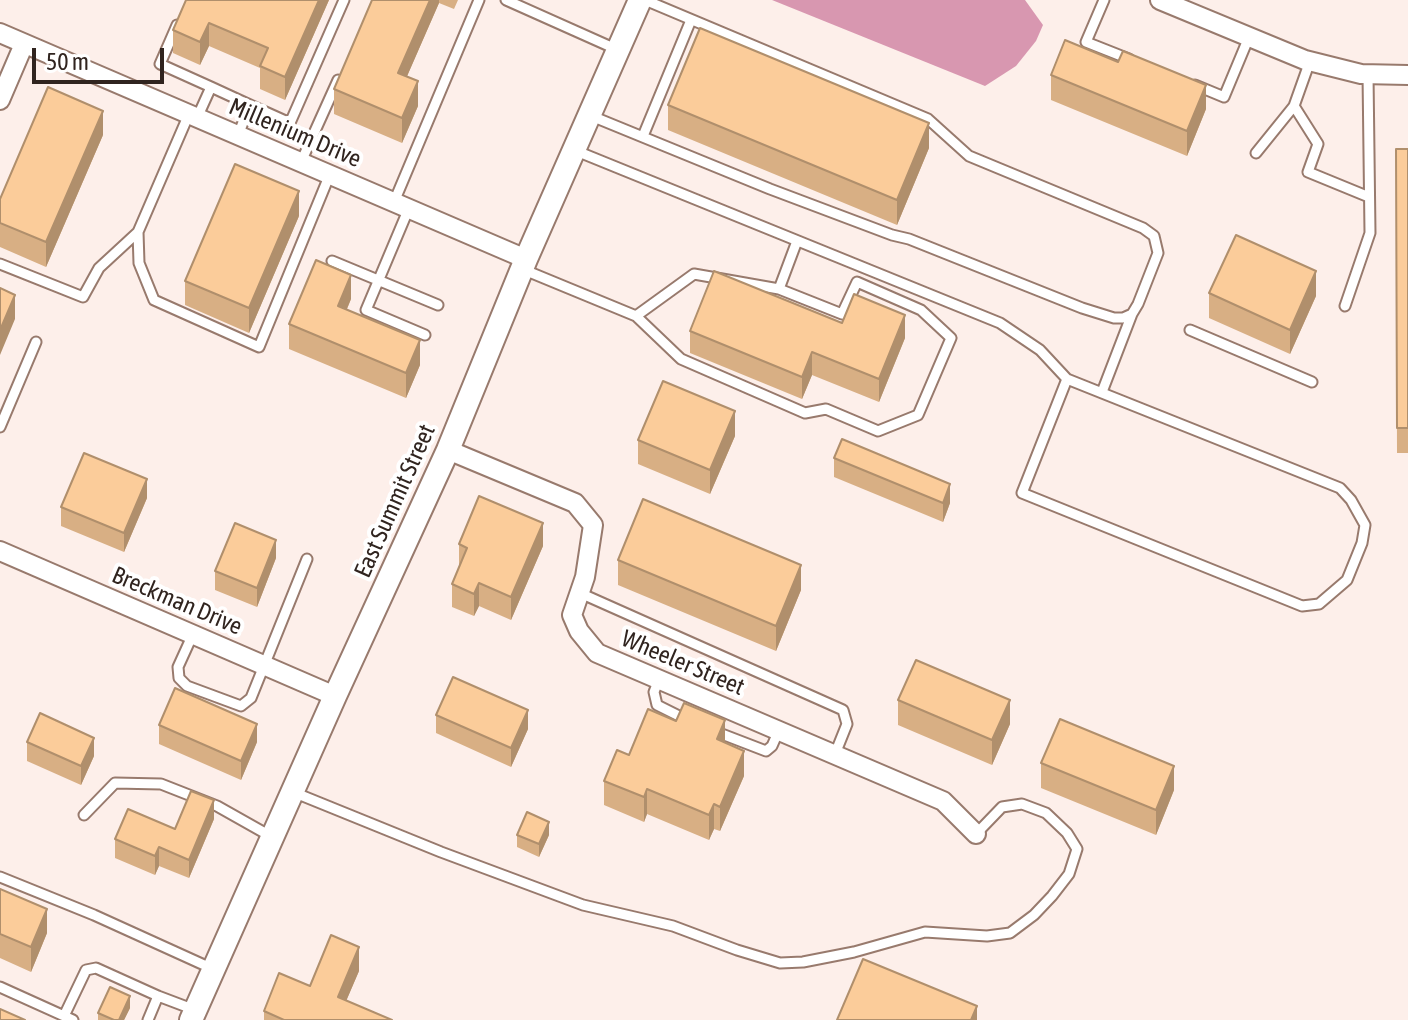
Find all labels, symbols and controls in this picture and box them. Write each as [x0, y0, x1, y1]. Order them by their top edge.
scale bar [36, 32, 168, 82]
text: 50 m [46, 48, 89, 75]
street label: Millenium Drive [225, 92, 365, 174]
street label: East Summit Street [348, 420, 442, 582]
street label: Breckman Drive [108, 561, 246, 641]
street label: Wheeler Street [617, 624, 749, 702]

